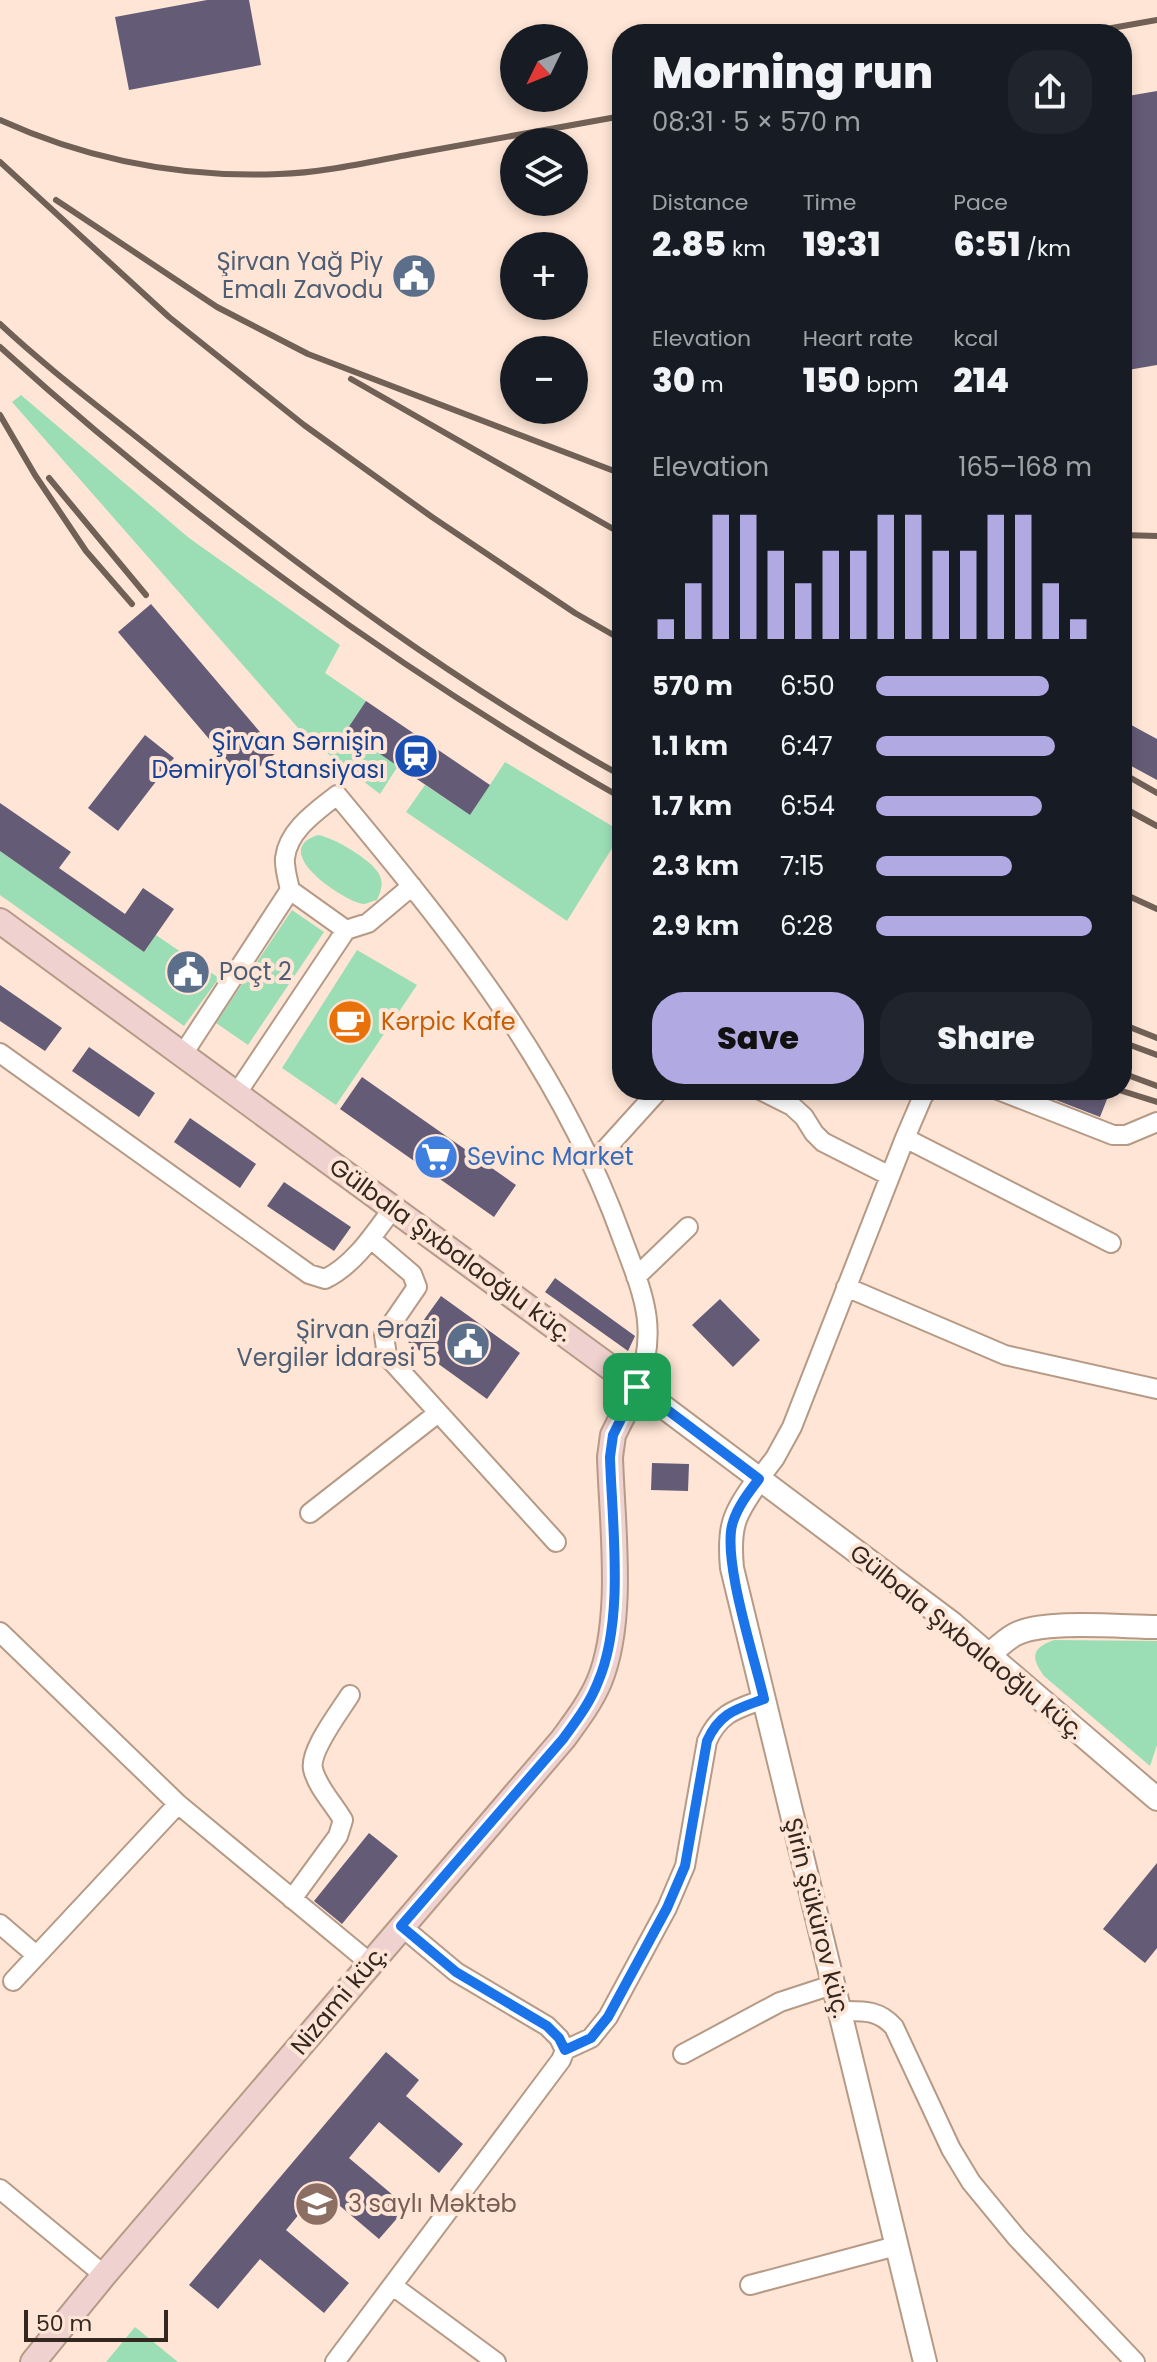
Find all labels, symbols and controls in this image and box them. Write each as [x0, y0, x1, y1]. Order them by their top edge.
north arrow [500, 24, 588, 112]
map controls [500, 24, 588, 424]
text: Morning run [652, 42, 933, 103]
button: share [1008, 50, 1092, 134]
text: 08:31 · 5 × 570 m [652, 104, 861, 140]
button: layers [500, 128, 588, 216]
text: Distance [652, 187, 748, 218]
text: Time [803, 187, 856, 218]
text: Pace [953, 187, 1008, 218]
text: 2.85 [652, 220, 726, 268]
text: 19:31 [803, 220, 881, 268]
text: 6:51 [953, 220, 1021, 268]
button: + [500, 232, 588, 320]
text: km [726, 233, 766, 264]
text: /km [1021, 233, 1071, 264]
place label: Şirvan Yağ Piy Emalı Zavodu [216, 245, 383, 306]
public building icon: Şirvan Yağ Piy Emalı Zavodu [390, 252, 438, 300]
text: Elevation [652, 323, 751, 354]
text: Heart rate [803, 323, 913, 354]
text: kcal [953, 323, 998, 354]
button: − [500, 336, 588, 424]
text: 30 [652, 356, 695, 404]
text: 150 [803, 356, 860, 404]
text: 214 [953, 356, 1009, 404]
text: m [695, 369, 724, 400]
text: bpm [860, 369, 919, 400]
text: Elevation [652, 449, 769, 485]
text: 165–168 m [958, 449, 1092, 485]
text: 570 m [652, 668, 733, 704]
text: 6:50 [780, 668, 835, 704]
place label: Şirvan Sərnişin Dəmiryol Stansiyası [151, 725, 385, 786]
text: 1.1 km [652, 728, 728, 764]
text: 6:47 [780, 728, 833, 764]
station icon: Şirvan Sərnişin Dəmiryol Stansiyası [392, 732, 440, 780]
text: 1.7 km [652, 788, 732, 824]
text: 6:54 [780, 788, 835, 824]
text: 2.3 km [652, 848, 739, 884]
text: 7:15 [780, 848, 824, 884]
text: 2.9 km [652, 908, 739, 944]
text: 6:28 [780, 908, 833, 944]
public building icon: Poçt 2 [164, 948, 212, 996]
place label: Poçt 2 [219, 955, 292, 988]
button: Save [652, 992, 864, 1084]
button: Share [880, 992, 1092, 1084]
cafe icon: Kərpic Kafe [326, 998, 374, 1046]
place label: Kərpic Kafe [381, 1005, 516, 1038]
supermarket icon: Sevinc Market [412, 1133, 460, 1181]
place label: Sevinc Market [467, 1140, 634, 1173]
street label: Gülbala Şıxbalaoğlu küç. [323, 1150, 580, 1349]
place label: Şirvan Ərazi Vergilər İdarəsi 5 [237, 1313, 437, 1374]
public building icon: Şirvan Ərazi Vergilər İdarəsi 5 [444, 1320, 492, 1368]
pin [603, 1353, 671, 1421]
icon: arrive [615, 1365, 659, 1409]
street label: Gülbala Şıxbalaoğlu küç. [843, 1536, 1092, 1747]
street label: Şirin Şükürov küç. [777, 1814, 858, 2021]
street label: Nizami küç. [283, 1938, 394, 2062]
school or university icon: 3 saylı Məktəb [293, 2180, 341, 2228]
place label: 3 saylı Məktəb [348, 2187, 517, 2220]
scale bar [24, 2306, 168, 2342]
text: 50 m [36, 2308, 92, 2339]

